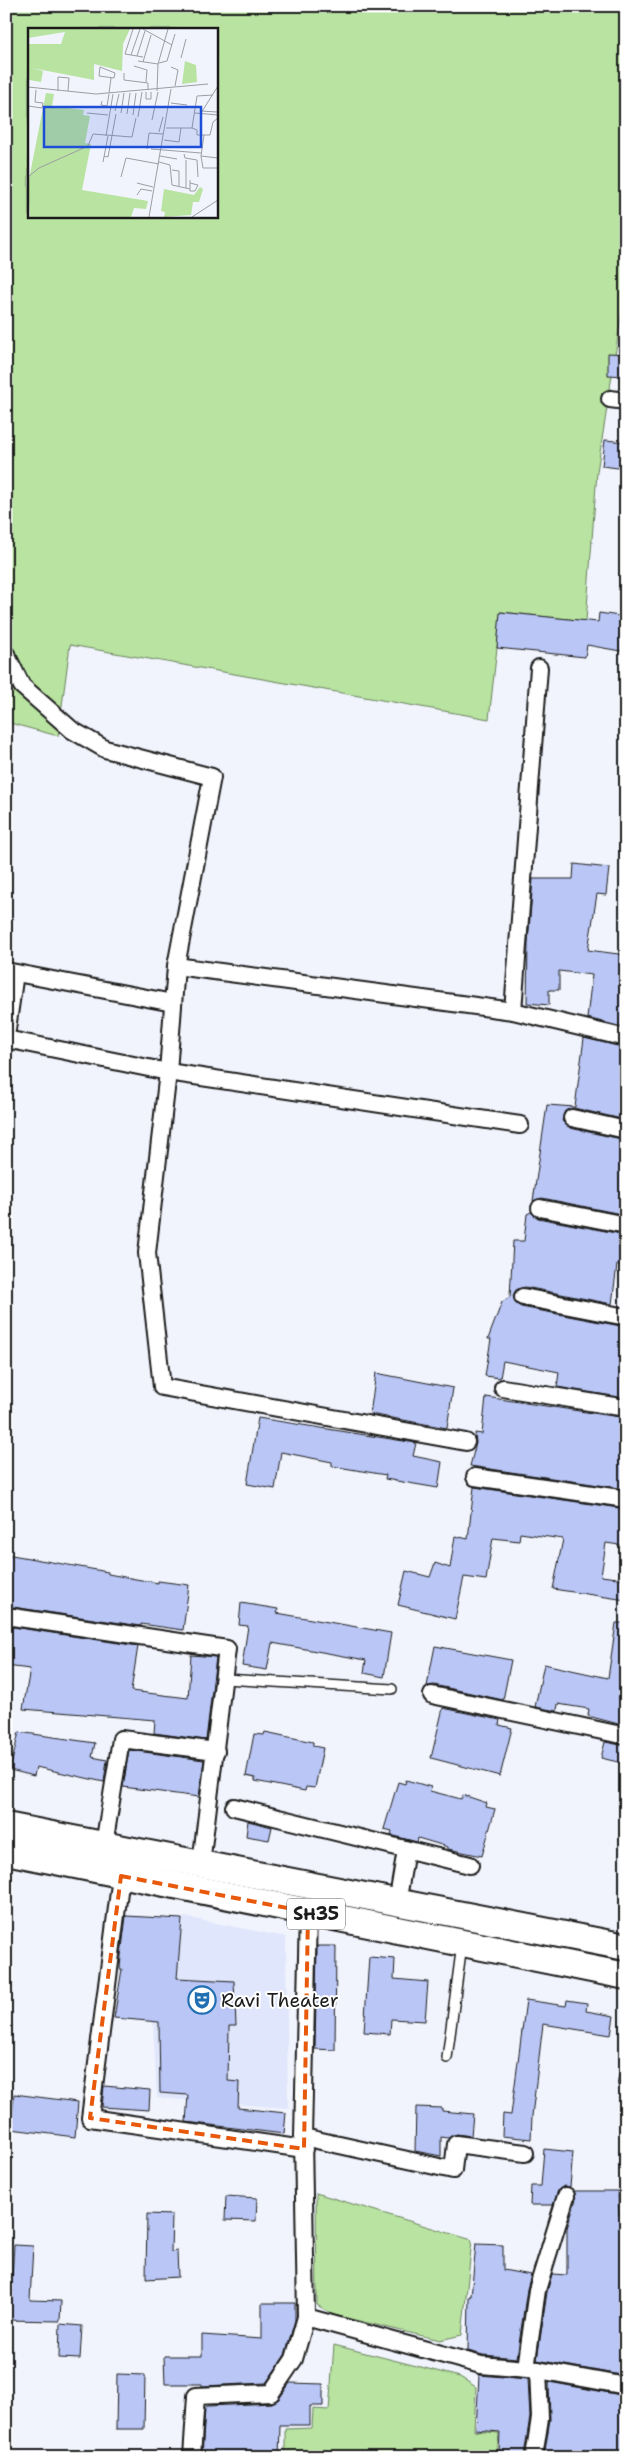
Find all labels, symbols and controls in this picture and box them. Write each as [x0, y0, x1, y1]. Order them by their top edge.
inset map [28, 28, 218, 218]
road number: SH35 [287, 1898, 345, 1930]
theatre icon: Ravi Theater [187, 1985, 217, 2015]
place label: Ravi Theater [221, 1988, 339, 2013]

